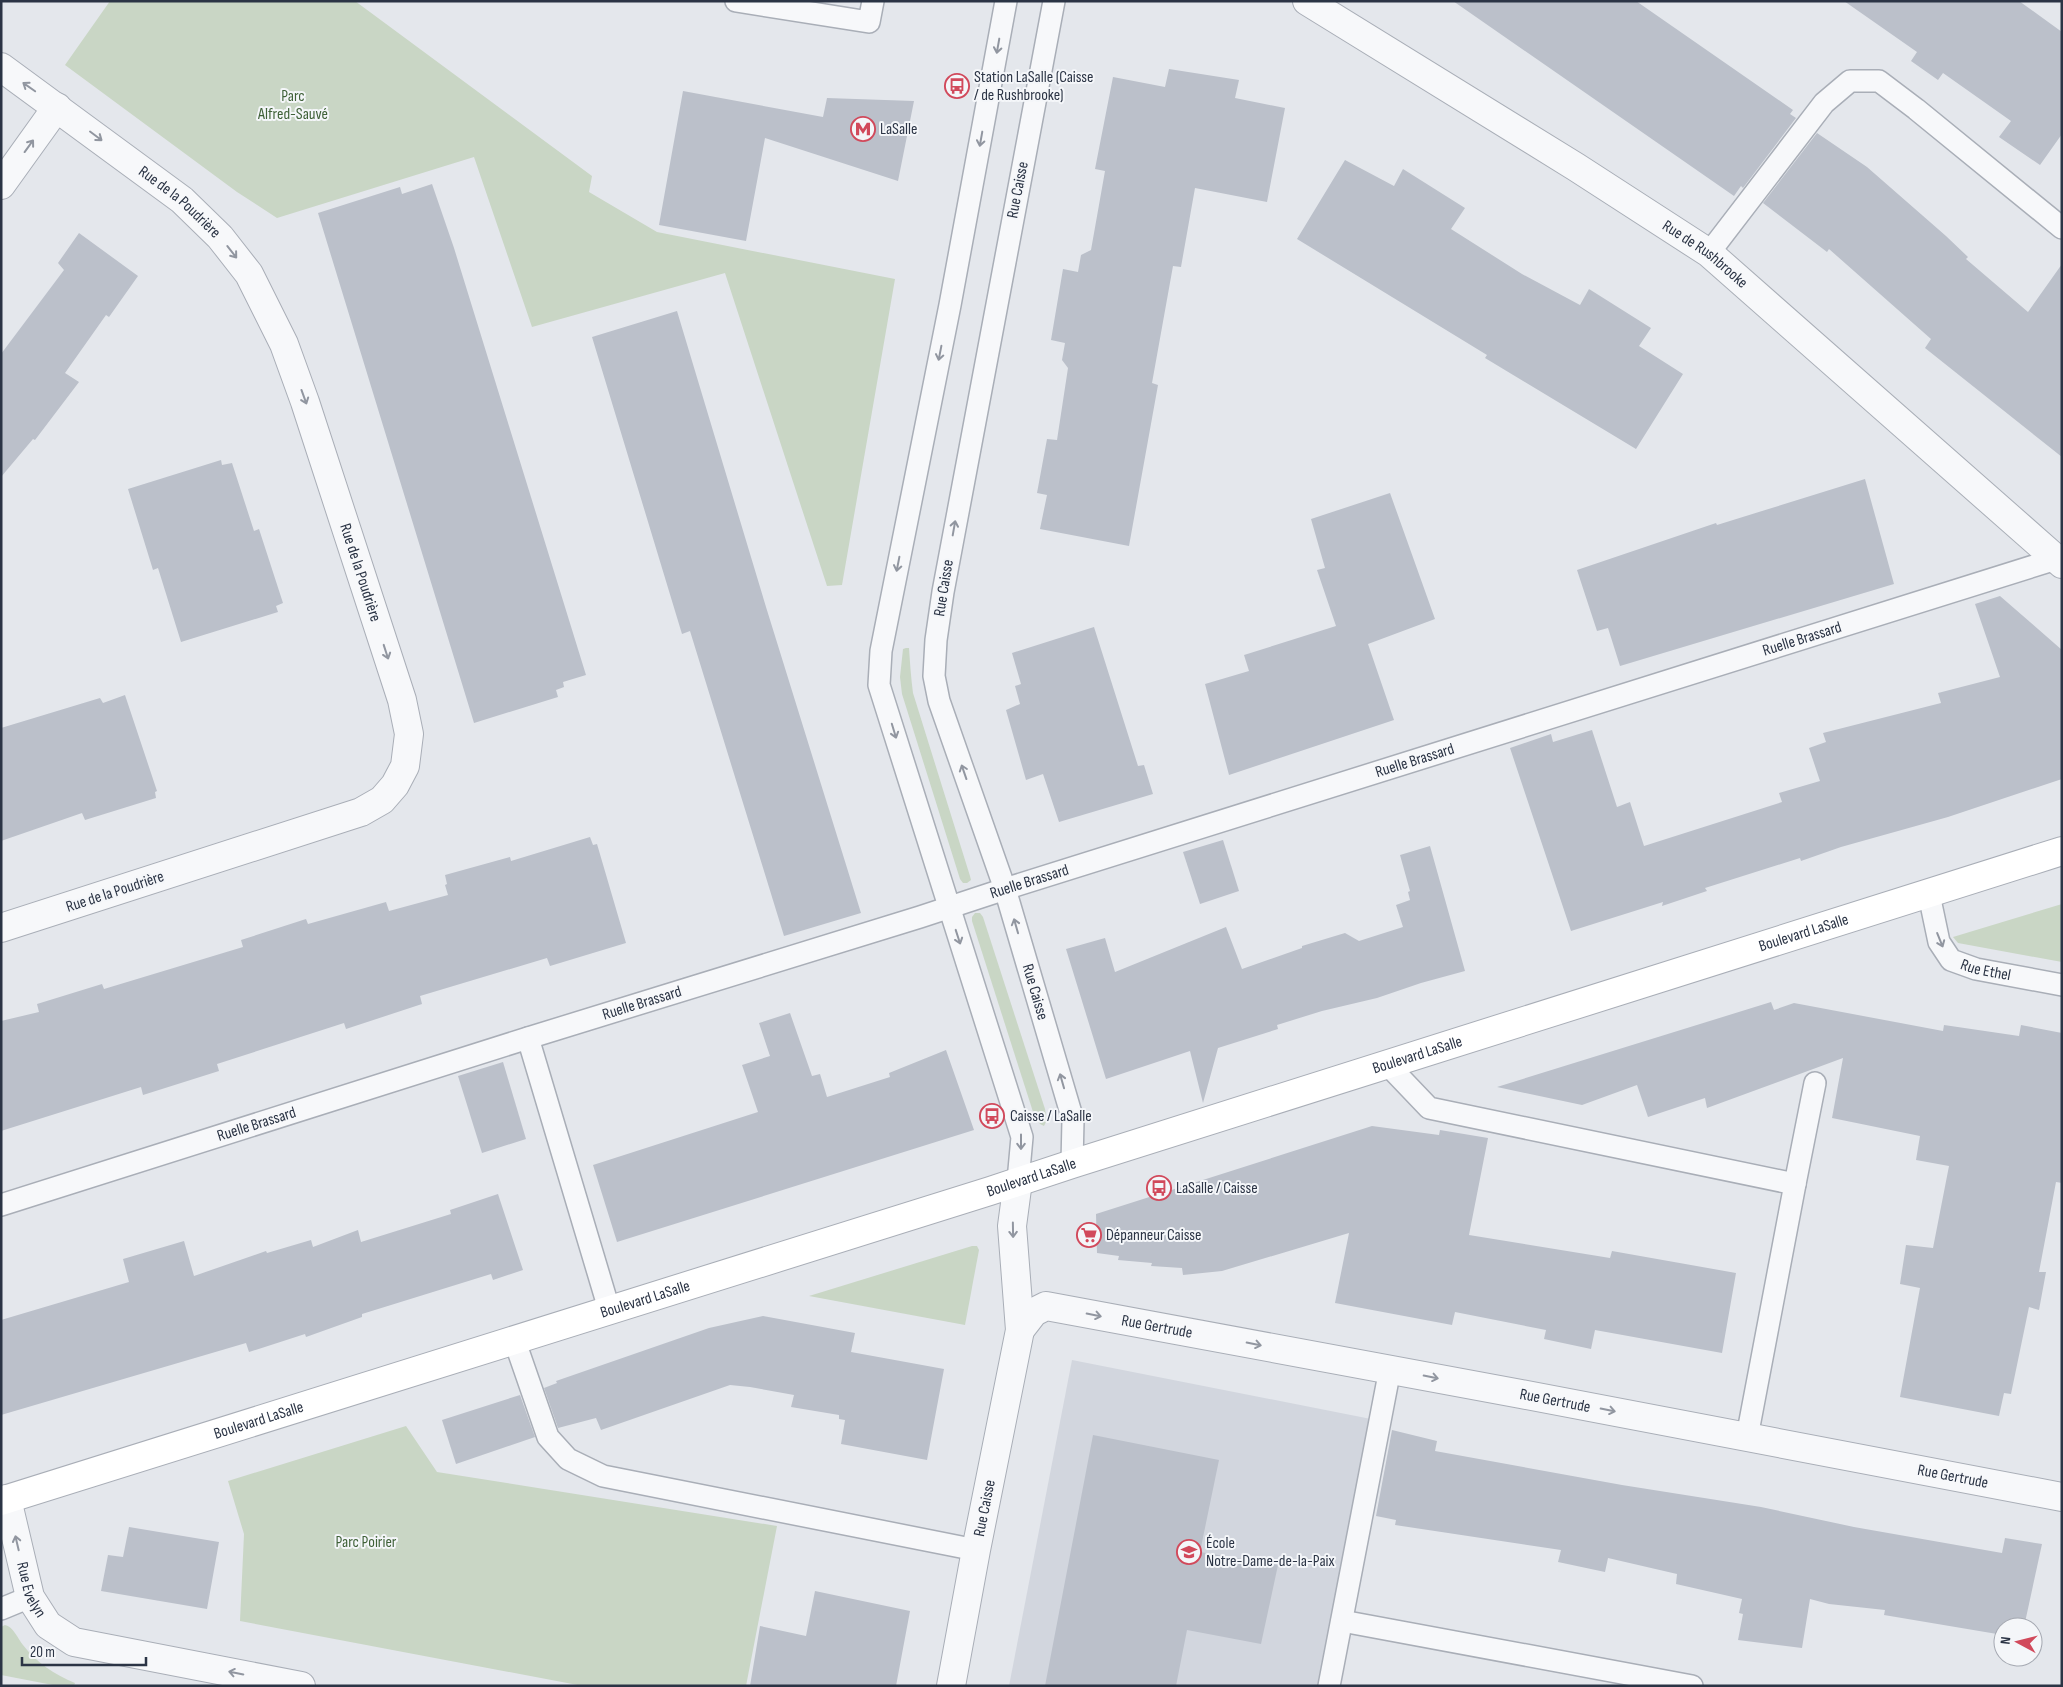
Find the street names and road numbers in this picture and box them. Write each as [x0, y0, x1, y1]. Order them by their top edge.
street label: Rue Caisse [1003, 160, 1033, 220]
street label: Rue de la Poudrière [135, 162, 225, 242]
street label: Rue de Rushbrooke [1659, 216, 1752, 292]
street label: Rue de la Poudrière [336, 521, 385, 624]
street label: Rue Caisse [930, 558, 958, 618]
street label: Ruelle Brassard [1760, 617, 1844, 660]
street label: Ruelle Brassard [1373, 739, 1456, 782]
street label: Ruelle Brassard [987, 860, 1071, 903]
street label: Rue de la Poudrière [64, 867, 166, 917]
street label: Boulevard LaSalle [1756, 910, 1851, 956]
street label: Rue Ethel [1958, 955, 2012, 985]
street label: Rue Caisse [1018, 962, 1053, 1022]
street label: Ruelle Brassard [600, 982, 684, 1024]
street label: Boulevard LaSalle [1370, 1032, 1465, 1078]
street label: Ruelle Brassard [215, 1103, 298, 1145]
street label: Boulevard LaSalle [984, 1154, 1078, 1201]
street label: Boulevard LaSalle [598, 1276, 692, 1322]
street label: Rue Gertrude [1120, 1311, 1194, 1342]
street label: Rue Gertrude [1518, 1384, 1592, 1417]
street label: Boulevard LaSalle [211, 1397, 306, 1443]
street label: Rue Gertrude [1916, 1460, 1990, 1492]
street label: Rue Caisse [969, 1478, 999, 1538]
street label: Rue Evelyn [13, 1560, 50, 1621]

